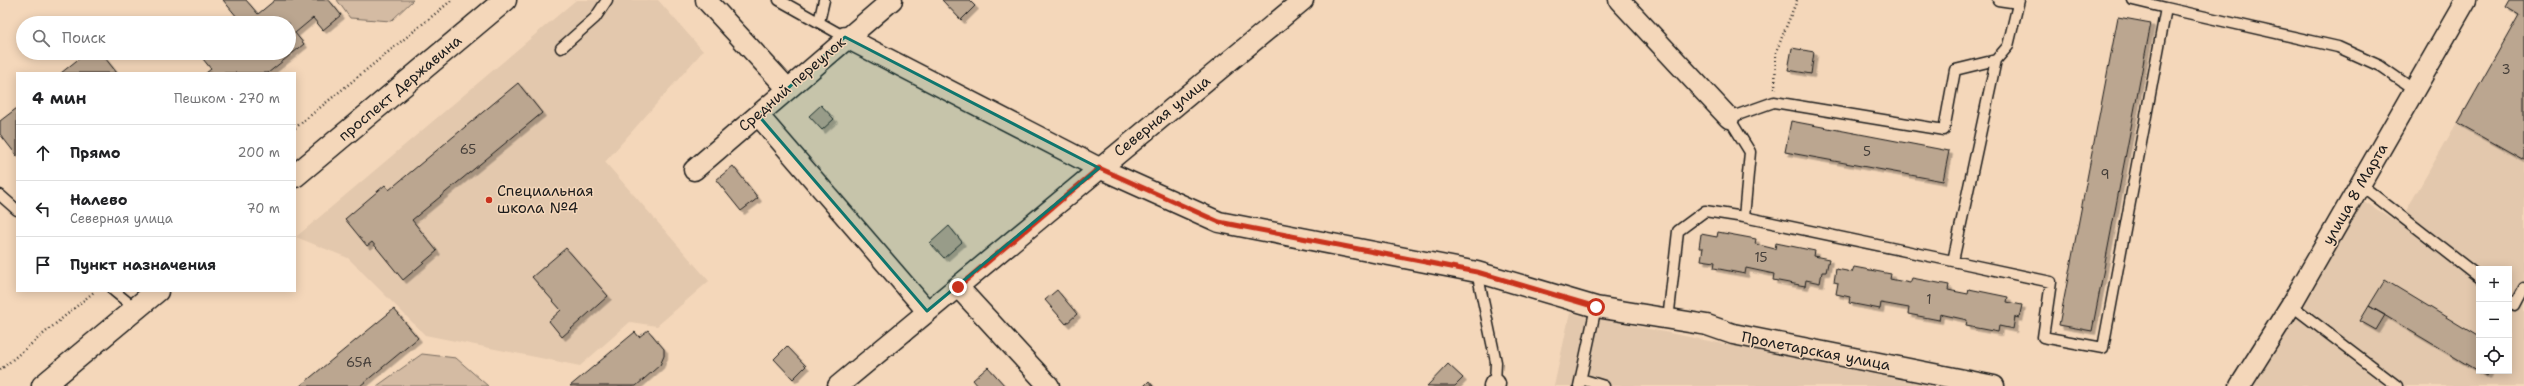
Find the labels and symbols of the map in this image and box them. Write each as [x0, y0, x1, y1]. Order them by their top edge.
street label: проспект Державина [334, 30, 466, 146]
street label: Средний переулок [734, 32, 850, 136]
house number: 3 [2501, 61, 2511, 78]
street label: Северная улица [1110, 70, 1215, 161]
street label: улица 8 Марта [2318, 139, 2393, 248]
house number: 65 [460, 141, 476, 158]
house number: 5 [1863, 143, 1871, 160]
house number: 9 [2100, 166, 2110, 183]
place label: Специальная школа №4 [497, 181, 593, 218]
marker: Специальная школа №4 [484, 195, 494, 205]
house number: 15 [1754, 249, 1768, 266]
route end [949, 278, 967, 296]
house number: 1 [1926, 291, 1932, 308]
route start [1587, 298, 1605, 316]
street label: Пролетарская улица [1740, 327, 1893, 375]
house number: 65А [346, 354, 372, 371]

